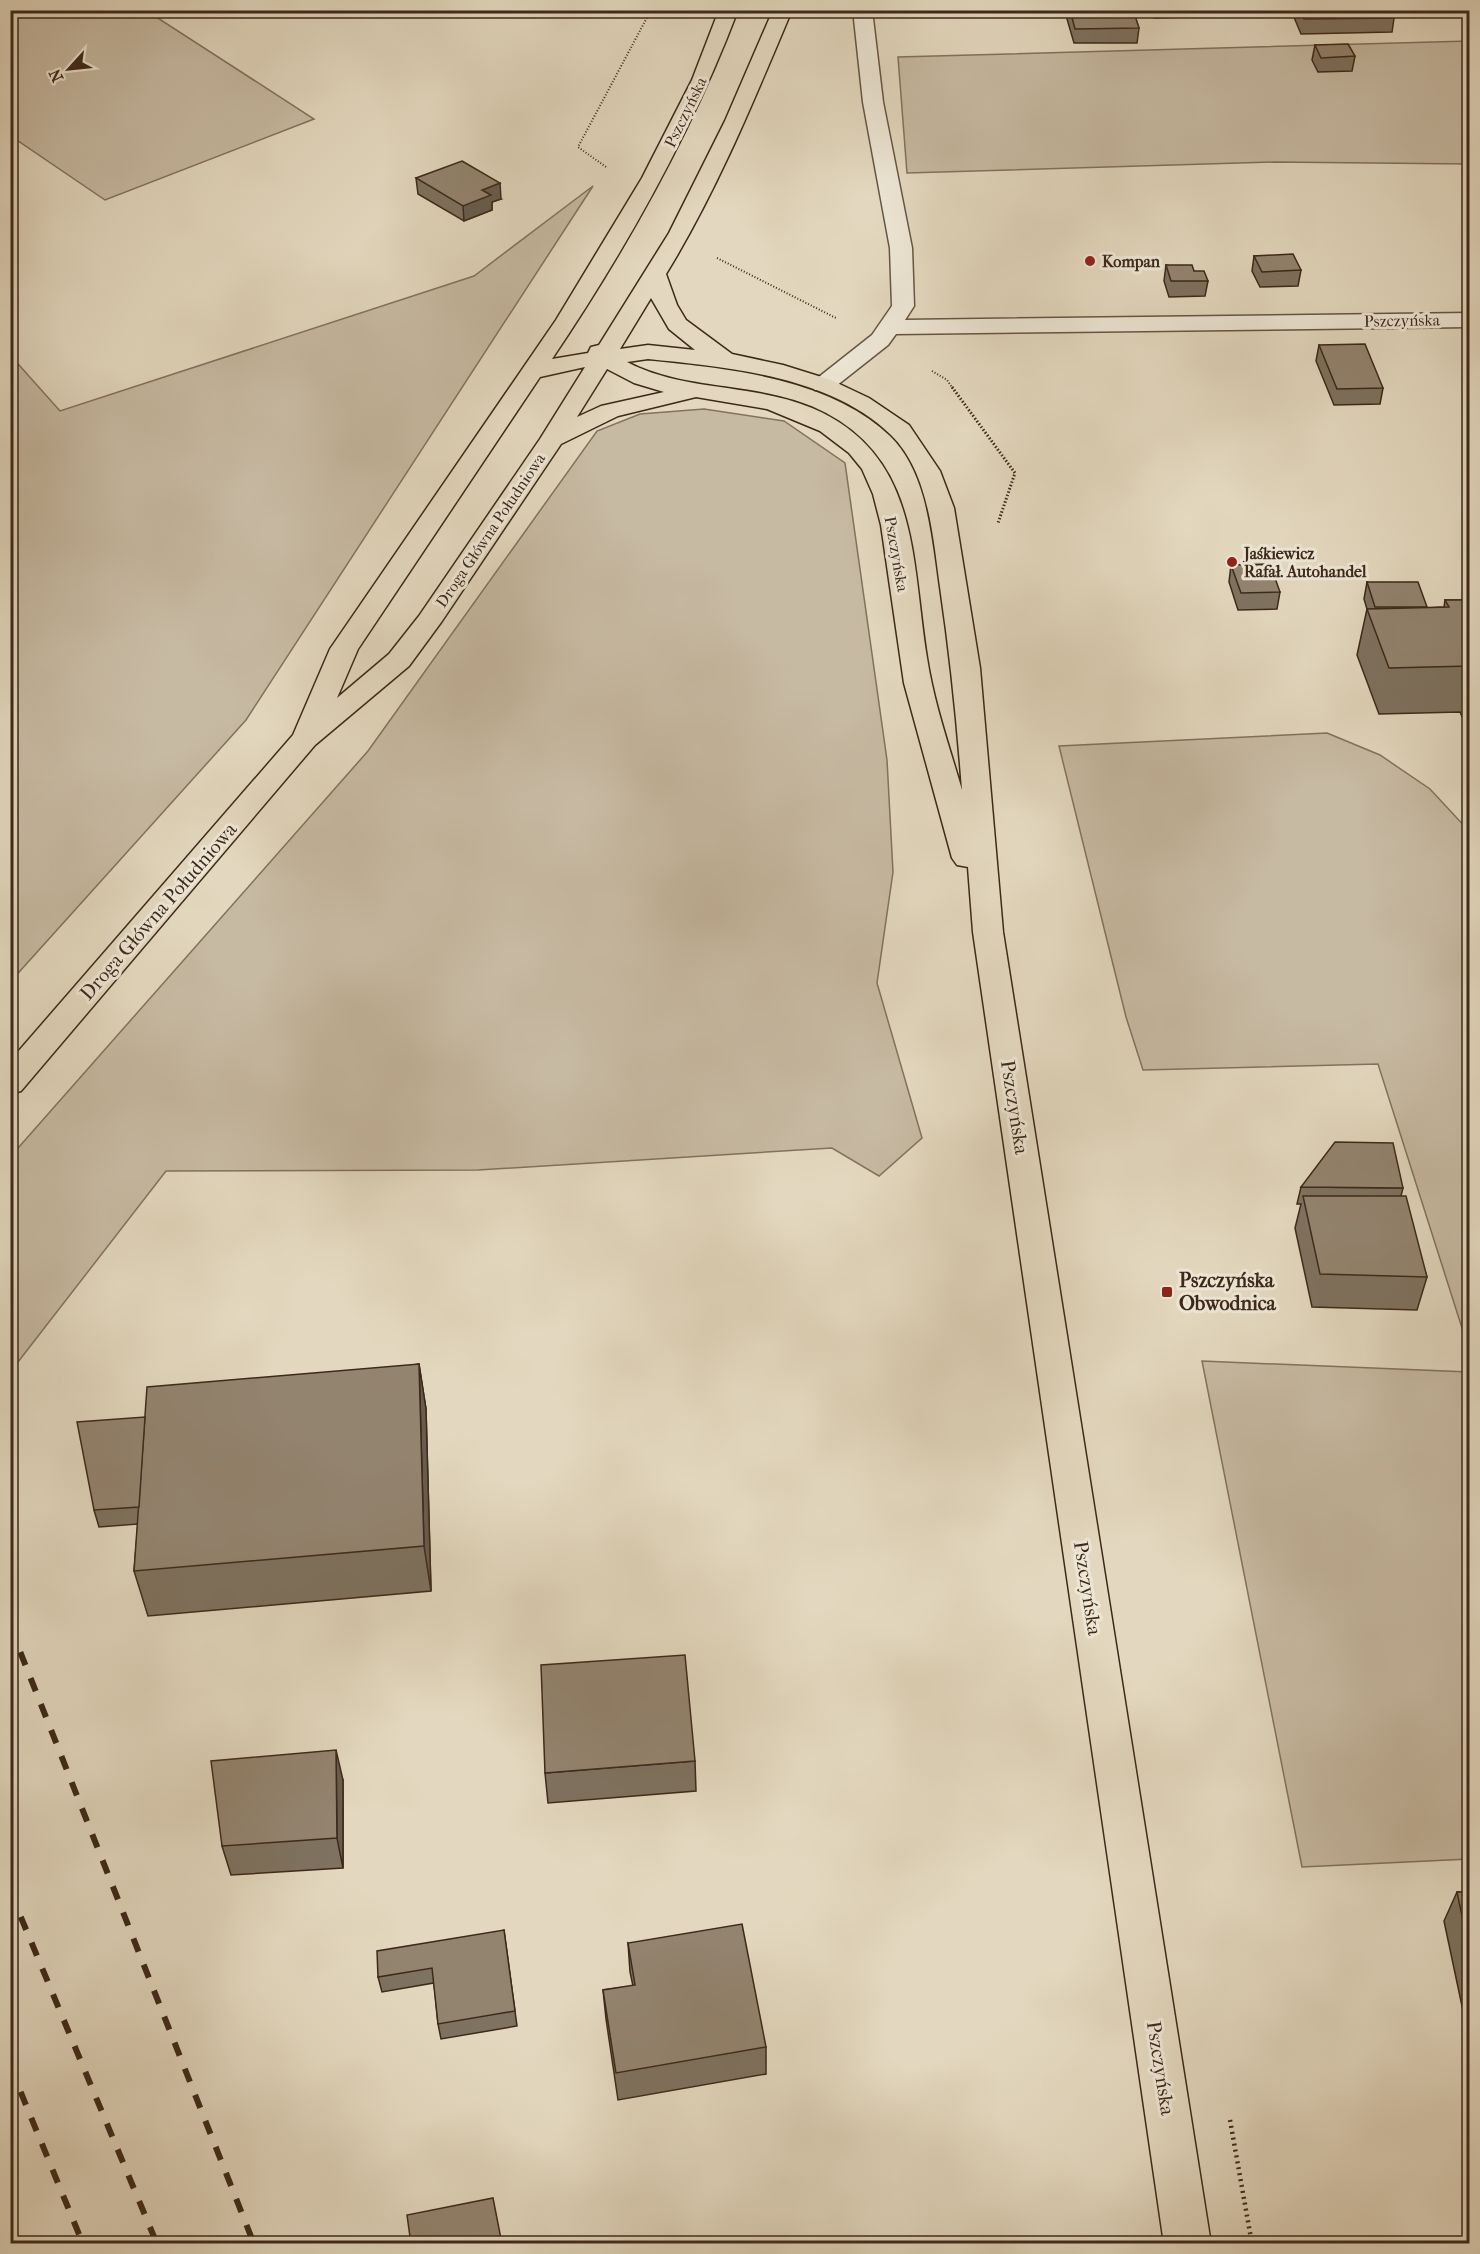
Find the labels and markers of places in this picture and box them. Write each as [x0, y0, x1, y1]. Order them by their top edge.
place label: Kompan [1102, 252, 1161, 272]
marker: Kompan [1083, 254, 1097, 268]
place label: Jaśkiewicz Rafał. Autohandel [1242, 544, 1367, 581]
marker: Jaśkiewicz Rafał. Autohandel [1225, 555, 1239, 569]
place label: Pszczyńska Obwodnica [1179, 1269, 1277, 1315]
marker: Pszczyńska Obwodnica [1160, 1285, 1174, 1299]

